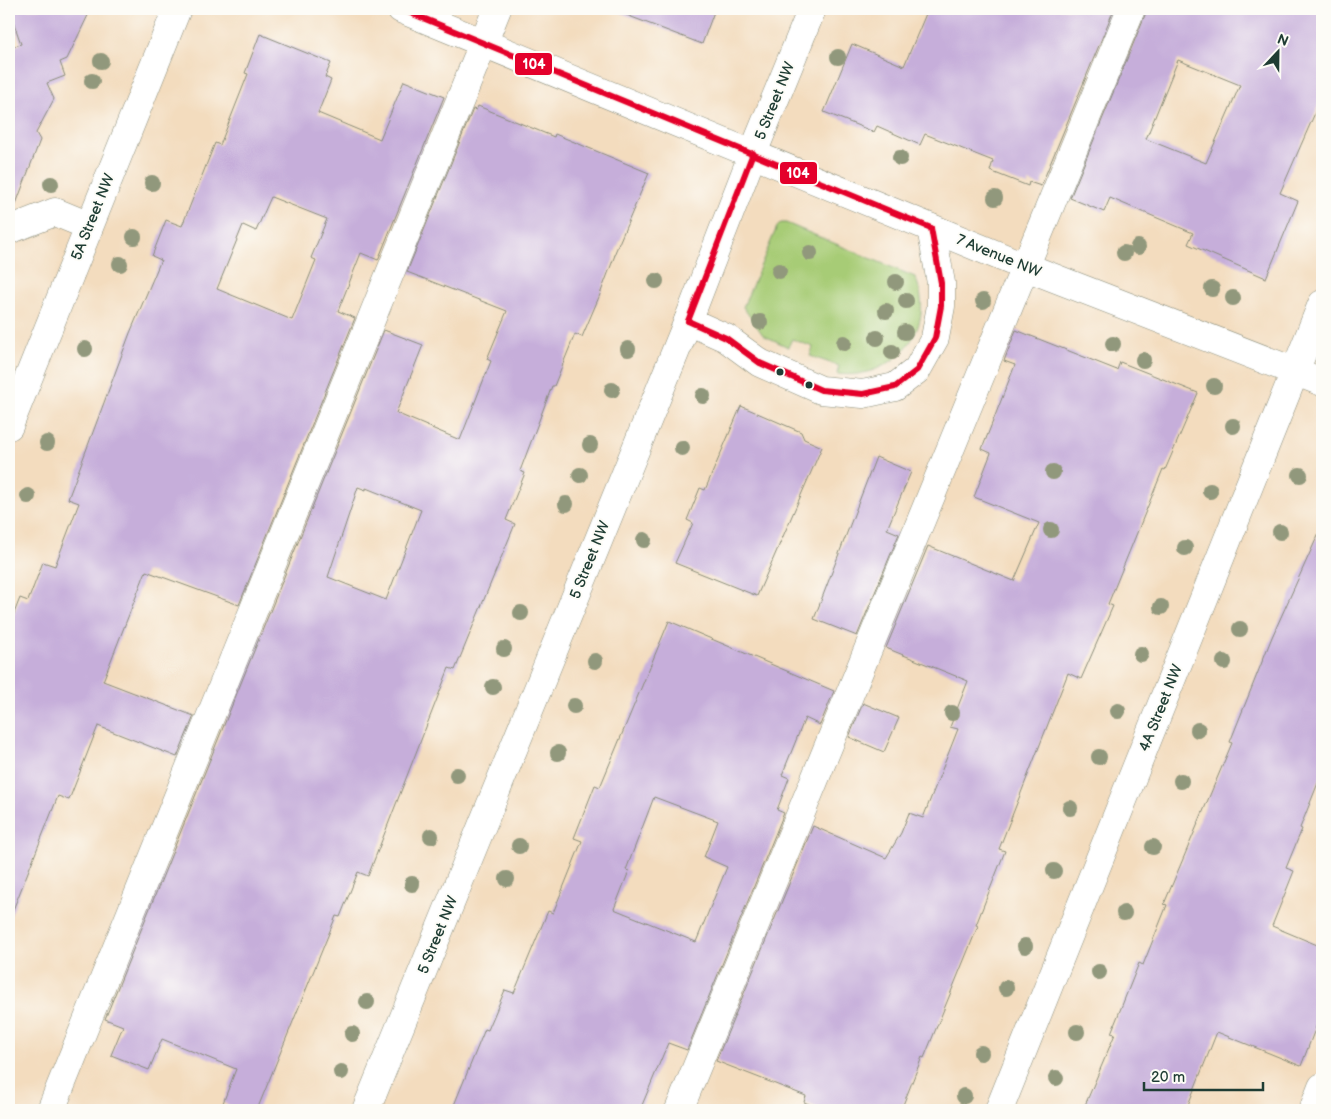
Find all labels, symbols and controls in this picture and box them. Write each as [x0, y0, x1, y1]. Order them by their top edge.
north arrow [1254, 28, 1304, 78]
text: N [1275, 31, 1291, 50]
line badge: 104 [514, 52, 553, 76]
text: 104 [523, 56, 546, 73]
street label: 5 Street NW [751, 59, 799, 143]
line badge: 104 [779, 161, 818, 185]
text: 104 [787, 165, 810, 182]
street label: 5A Street NW [67, 171, 119, 263]
street label: 7 Avenue NW [954, 230, 1045, 282]
unlabelled marker [775, 367, 785, 377]
unlabelled marker [804, 380, 814, 390]
street label: 5 Street NW [566, 518, 614, 602]
street label: 4A Street NW [1135, 661, 1187, 754]
street label: 5 Street NW [414, 893, 462, 977]
scale bar [1144, 1059, 1262, 1091]
text: 20 m [1151, 1068, 1185, 1087]

